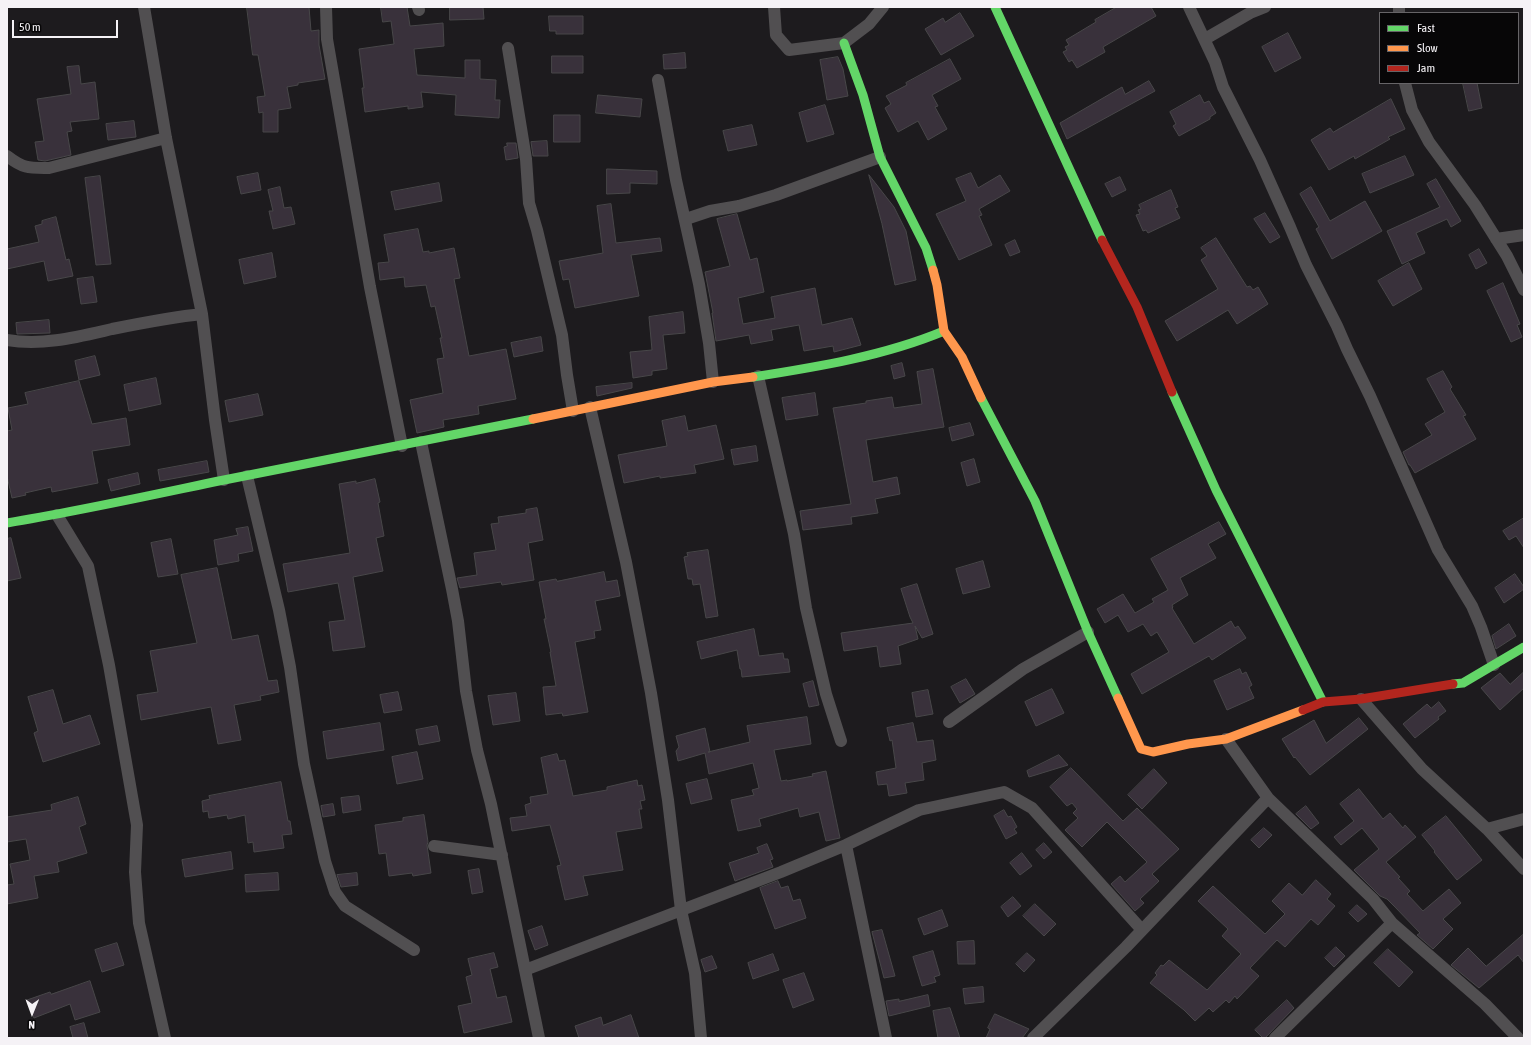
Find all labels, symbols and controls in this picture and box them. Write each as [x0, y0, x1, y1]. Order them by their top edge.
scale bar [14, 12, 120, 38]
legend [1379, 12, 1519, 84]
text: 50 m [19, 20, 41, 34]
text: Fast [1417, 21, 1435, 35]
text: Slow [1417, 41, 1438, 55]
text: Jam [1417, 61, 1435, 75]
north arrow [12, 993, 52, 1033]
text: N [28, 1019, 35, 1031]

